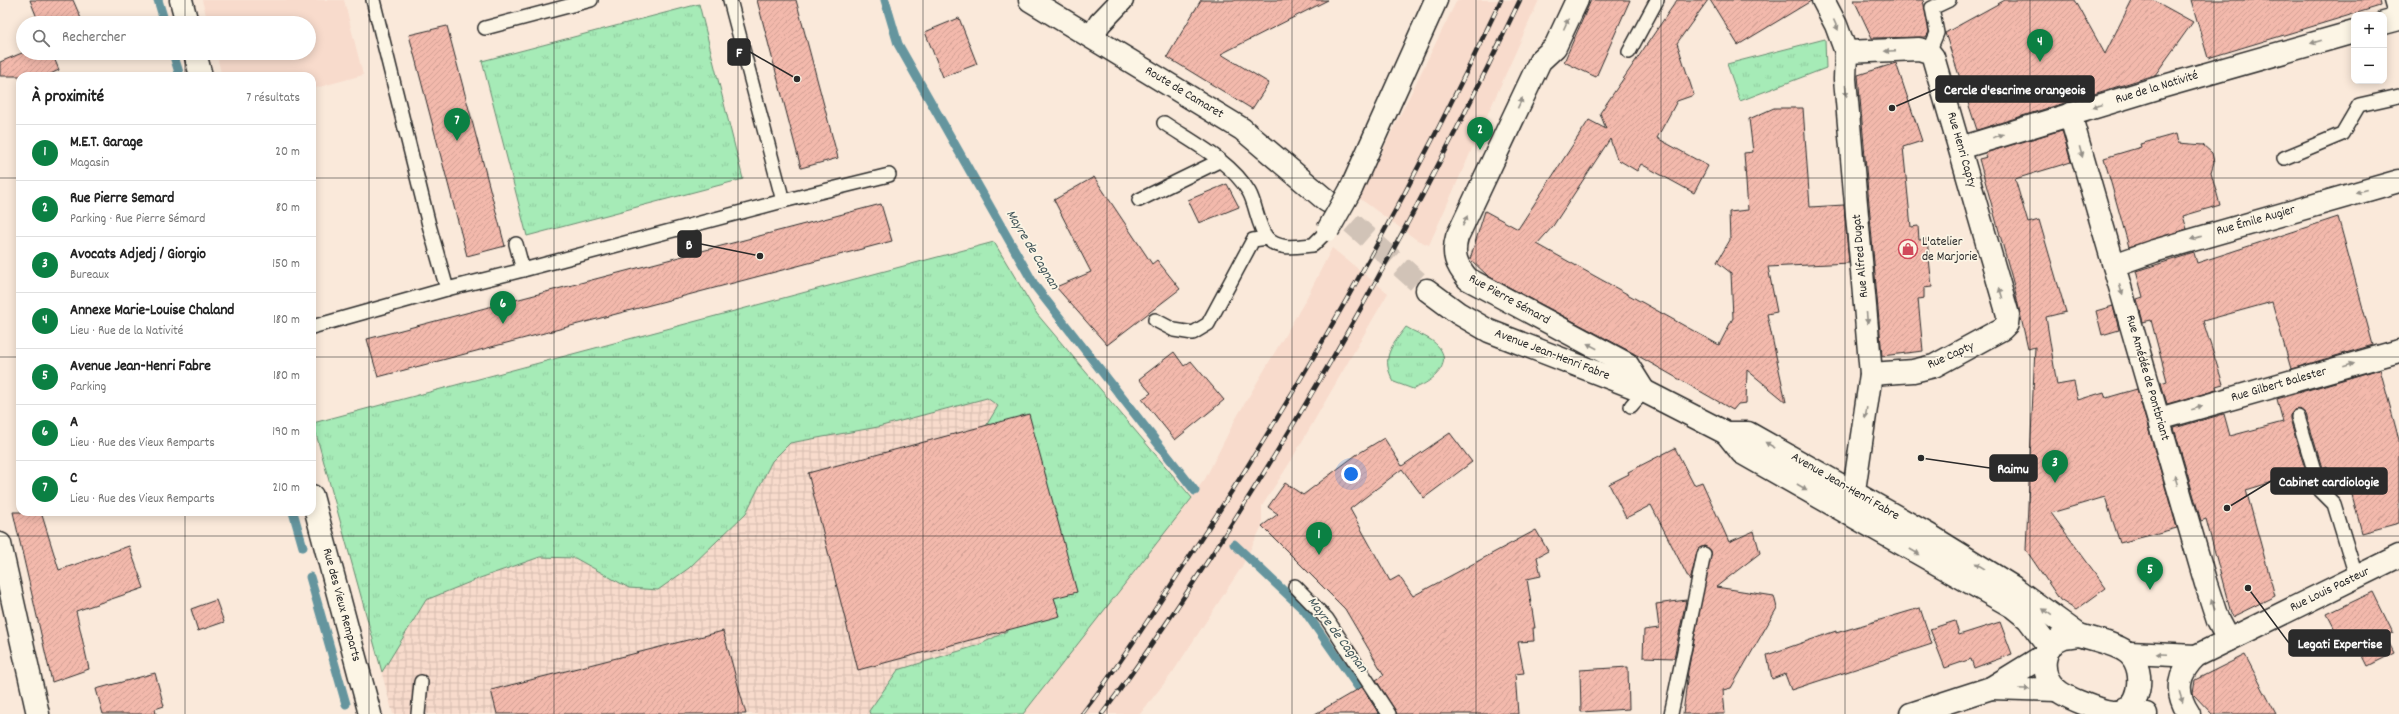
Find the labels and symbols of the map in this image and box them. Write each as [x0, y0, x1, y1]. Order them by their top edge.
one-way arrow [1563, 18, 1569, 29]
one-way arrow [1833, 20, 1839, 31]
pin: 4 [2027, 29, 2053, 62]
callout: F [728, 39, 750, 65]
one-way arrow [2310, 40, 2323, 46]
text: F [736, 44, 743, 64]
one-way arrow [1884, 47, 1896, 54]
street label: Route de Camaret [1141, 62, 1227, 124]
street label: Rue de la Nativité [2113, 66, 2201, 110]
callout: Cercle d'escrime orangeois [1936, 76, 2094, 102]
text: Cercle d'escrime orangeois [1944, 81, 2086, 101]
one-way arrow [1842, 85, 1849, 97]
one-way arrow [1517, 97, 1523, 109]
one-way arrow [2090, 103, 2102, 109]
pin: 7 [444, 108, 470, 141]
street label: Rue Henri Capty [1941, 110, 1981, 191]
pin: 2 [1467, 117, 1493, 150]
one-way arrow [1992, 133, 2004, 139]
one-way arrow [2078, 146, 2084, 158]
one-way arrow [2355, 188, 2367, 194]
street label: Rue Émile Augier [2214, 201, 2298, 241]
water label: Mayre de Cagnan [1000, 206, 1064, 294]
street label: Rue Alfred Dugat [1848, 213, 1874, 299]
one-way arrow [1462, 215, 1468, 226]
callout: B [678, 231, 701, 257]
place label: L'atelier de Marjorie [1922, 233, 1978, 267]
one-way arrow [2190, 235, 2202, 241]
text: B [686, 236, 693, 256]
shop icon: L'atelier de Marjorie [1897, 238, 1919, 260]
street label: Rue Pierre Sémard [1465, 270, 1553, 330]
one-way arrow [2118, 284, 2124, 296]
one-way arrow [1998, 287, 2004, 299]
pin: 6 [490, 291, 516, 324]
one-way arrow [1864, 312, 1870, 324]
street label: Rue Amédée de Pontbriant [2120, 313, 2174, 443]
street label: Avenue Jean-Henri Fabre [1492, 324, 1613, 386]
street label: Rue Capty [1925, 337, 1978, 375]
one-way arrow [1586, 342, 1598, 349]
street label: Rue Gilbert Balester [2229, 362, 2329, 408]
one-way arrow [2343, 362, 2355, 368]
one-way arrow [2191, 405, 2203, 411]
one-way arrow [1863, 407, 1869, 419]
one-way arrow [1764, 442, 1776, 449]
street label: Avenue Jean-Henri Fabre [1787, 448, 1903, 526]
pin: 3 [2042, 450, 2068, 483]
callout: Raimu [1990, 455, 2037, 481]
text: Raimu [1997, 460, 2029, 480]
your location [1341, 464, 1361, 484]
callout: Cabinet cardiologie [2271, 468, 2387, 494]
one-way arrow [2173, 473, 2179, 485]
text: Cabinet cardiologie [2279, 473, 2379, 493]
one-way arrow [1796, 484, 1808, 491]
pin: 1 [1306, 522, 1332, 555]
street label: Rue des Vieux Remparts [317, 546, 365, 664]
one-way arrow [1909, 549, 1921, 555]
pin: 5 [2137, 557, 2163, 590]
street label: Rue Louis Pasteur [2287, 562, 2373, 618]
one-way arrow [1974, 563, 1986, 570]
water label: Mayre de Cagnan [1302, 593, 1372, 677]
one-way arrow [2209, 598, 2215, 610]
one-way arrow [2042, 608, 2053, 616]
callout: Legati Expertise [2289, 630, 2390, 656]
text: Legati Expertise [2298, 635, 2382, 655]
one-way arrow [2156, 651, 2168, 658]
one-way arrow [2018, 686, 2031, 692]
one-way arrow [2178, 691, 2184, 703]

